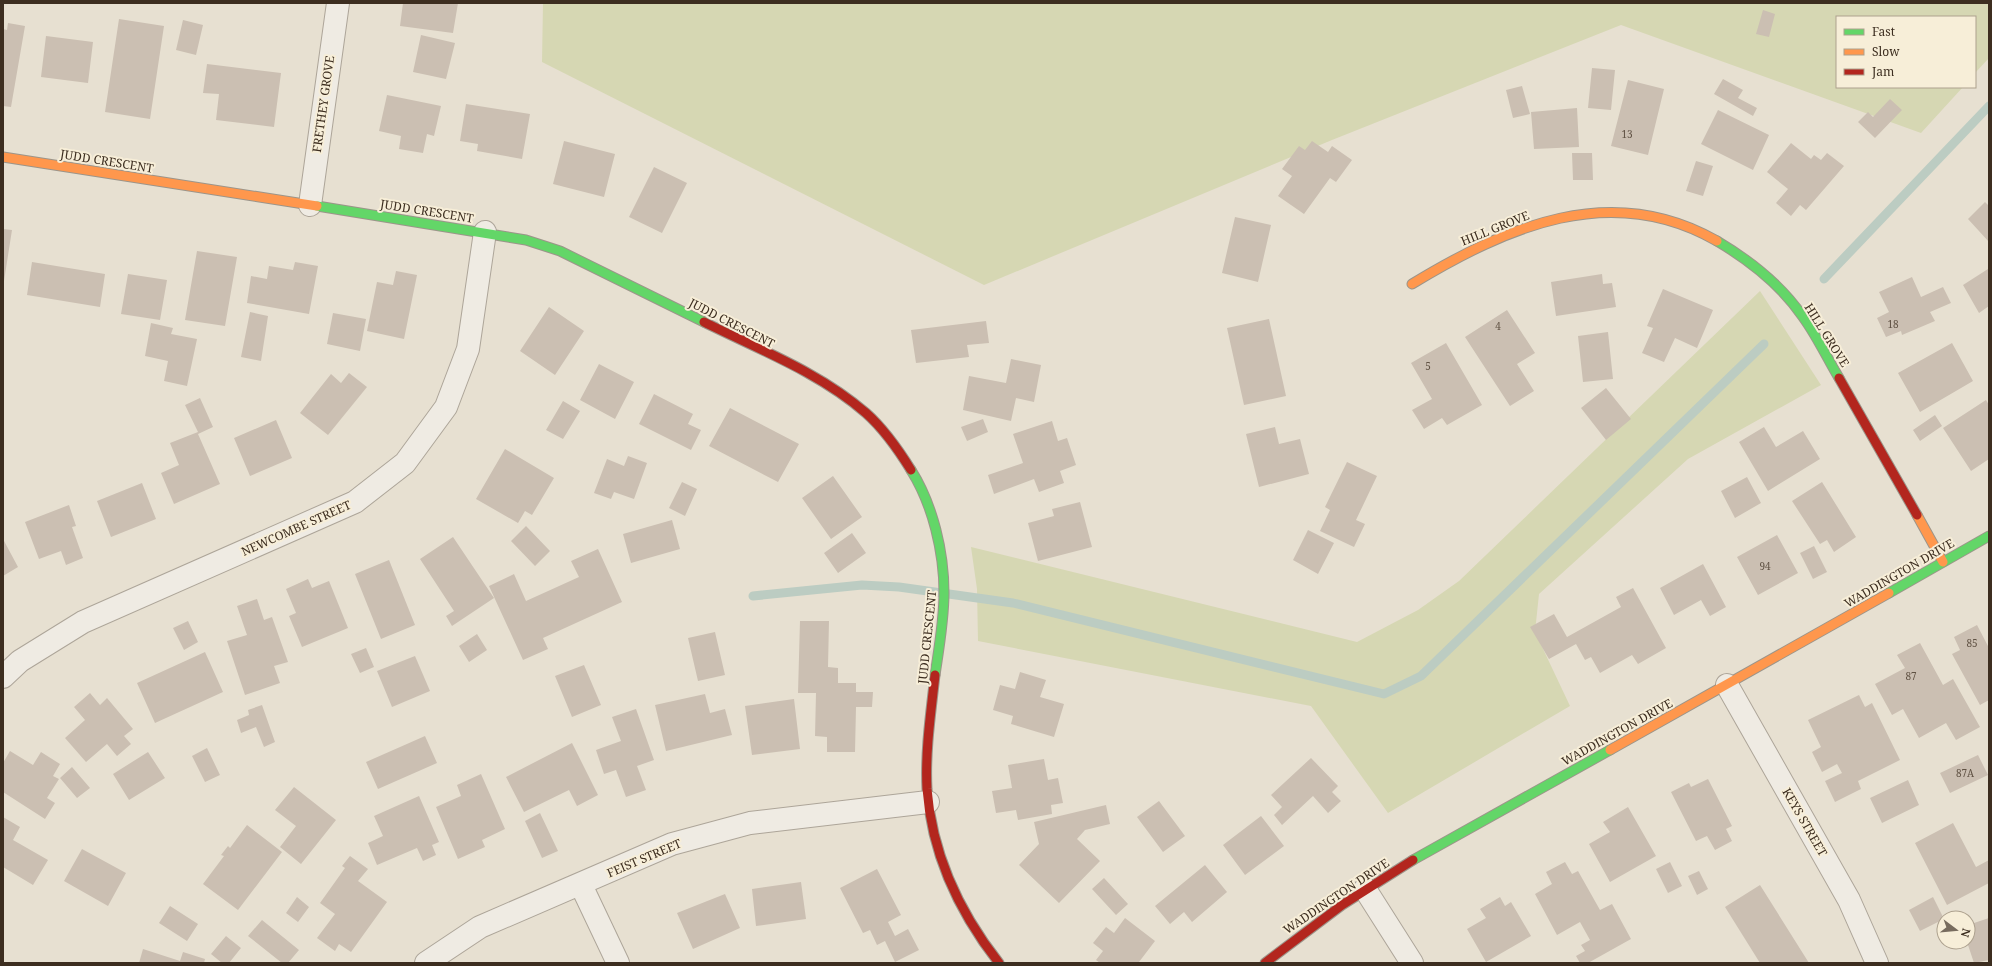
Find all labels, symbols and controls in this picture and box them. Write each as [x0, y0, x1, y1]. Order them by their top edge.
legend [1836, 16, 1976, 88]
text: Fast [1872, 23, 1895, 40]
text: Slow [1872, 43, 1900, 60]
street label: FRETHEY GROVE [308, 54, 338, 154]
text: Jam [1871, 63, 1894, 80]
house number: 13 [1621, 127, 1633, 141]
street label: JUDD CRESCENT [58, 145, 155, 177]
street label: JUDD CRESCENT [378, 195, 475, 227]
street label: HILL GROVE [1458, 207, 1532, 249]
street label: JUDD CRESCENT [685, 294, 778, 352]
street label: HILL GROVE [1801, 300, 1853, 370]
house number: 18 [1887, 317, 1899, 331]
house number: 4 [1495, 319, 1501, 333]
house number: 5 [1425, 359, 1431, 373]
street label: NEWCOMBE STREET [238, 496, 354, 560]
street label: WADDINGTON DRIVE [1841, 535, 1957, 611]
house number: 94 [1759, 559, 1771, 573]
street label: JUDD CRESCENT [914, 589, 940, 686]
house number: 85 [1966, 636, 1978, 650]
house number: 87 [1905, 669, 1917, 683]
street label: WADDINGTON DRIVE [1558, 694, 1676, 770]
house number: 87A [1956, 766, 1975, 780]
street label: KEYS STREET [1779, 785, 1832, 860]
street label: FEIST STREET [604, 834, 685, 881]
street label: WADDINGTON DRIVE [1280, 854, 1392, 938]
north arrow [1936, 910, 1976, 950]
text: N [1958, 927, 1974, 939]

